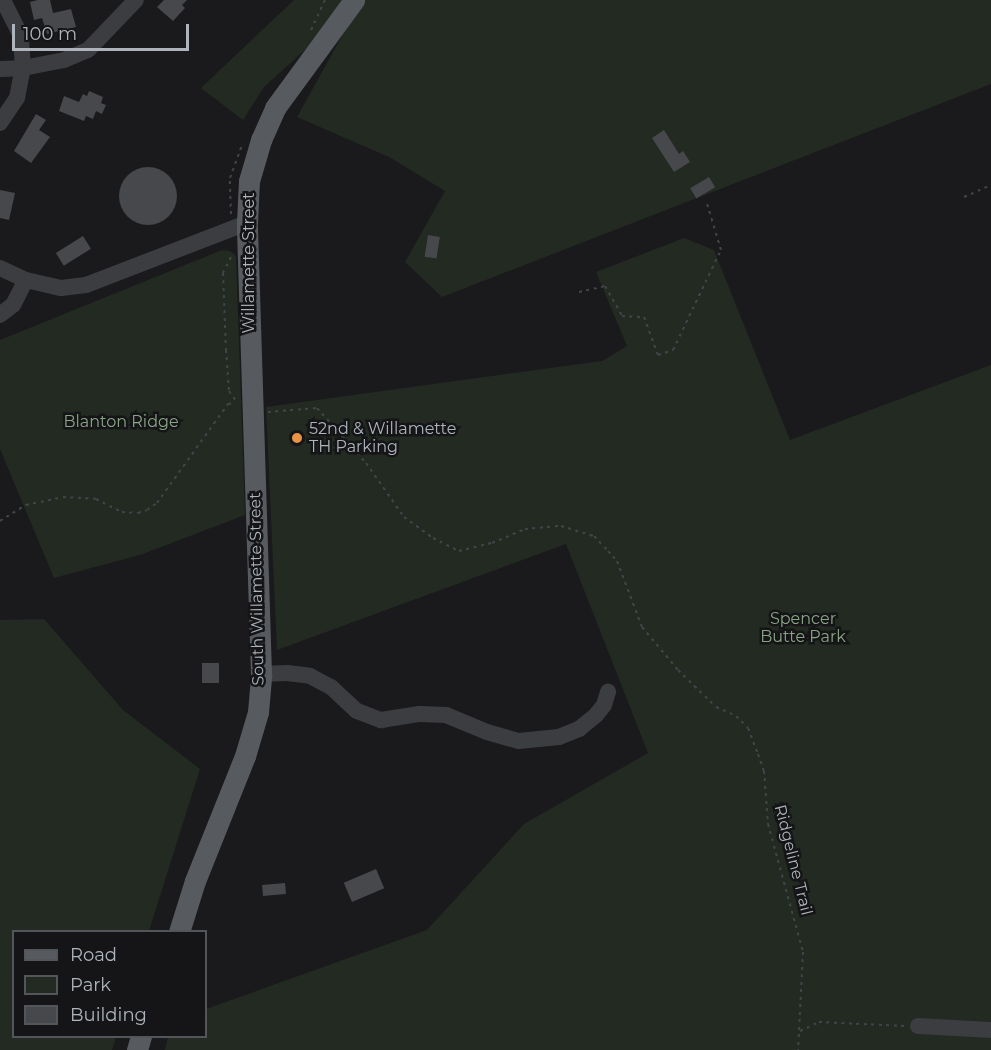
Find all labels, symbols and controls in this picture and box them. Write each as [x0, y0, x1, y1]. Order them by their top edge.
scale bar [15, 12, 192, 50]
text: 100 m [23, 23, 77, 45]
street label: Willamette Street [239, 192, 259, 334]
park label: Blanton Ridge [63, 412, 179, 432]
place label: 52nd & Willamette TH Parking [309, 419, 456, 457]
marker: 52nd & Willamette TH Parking [290, 431, 304, 445]
street label: South Willamette Street [246, 492, 268, 686]
park label: Spencer Butte Park [760, 609, 846, 647]
street label: Ridgeline Trail [770, 803, 816, 917]
legend [12, 930, 207, 1038]
text: Road [70, 944, 117, 966]
text: Park [70, 974, 111, 996]
text: Building [70, 1004, 147, 1026]

